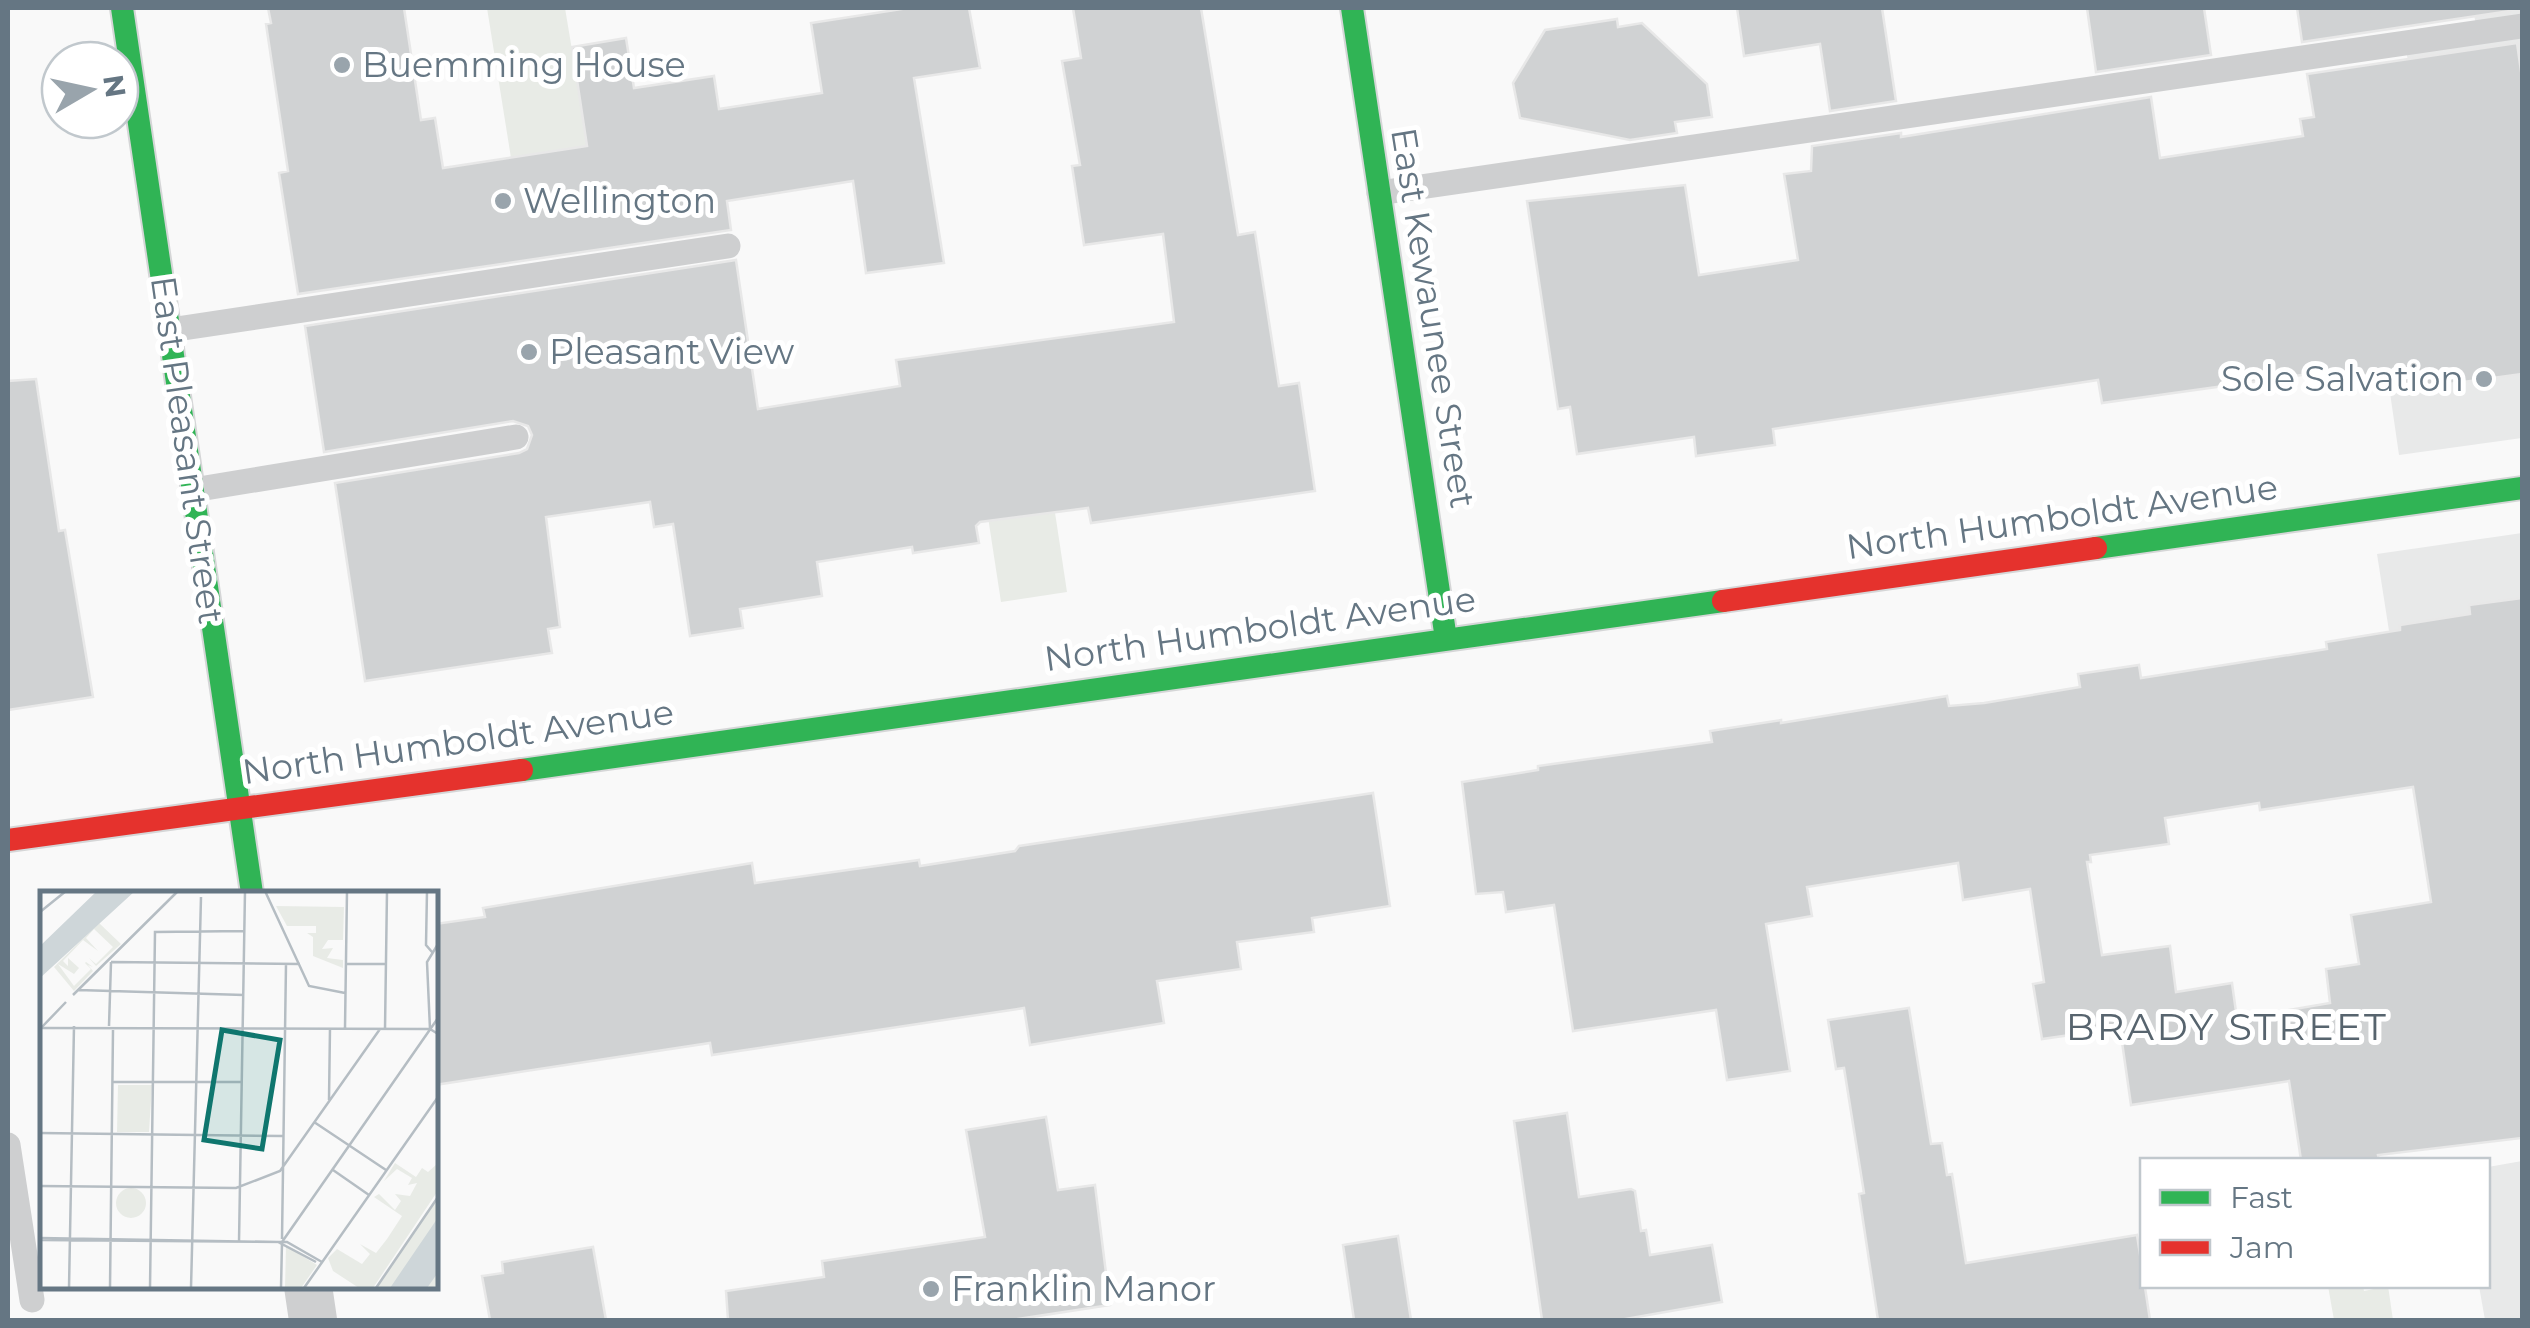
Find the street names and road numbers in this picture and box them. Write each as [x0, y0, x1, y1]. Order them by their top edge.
street label: East Kewaunee Street [1382, 125, 1485, 511]
street label: East Pleasant Street [142, 273, 233, 627]
street label: North Humboldt Avenue [1844, 465, 2280, 568]
street label: North Humboldt Avenue [1042, 577, 1478, 680]
street label: North Humboldt Avenue [240, 690, 676, 793]

